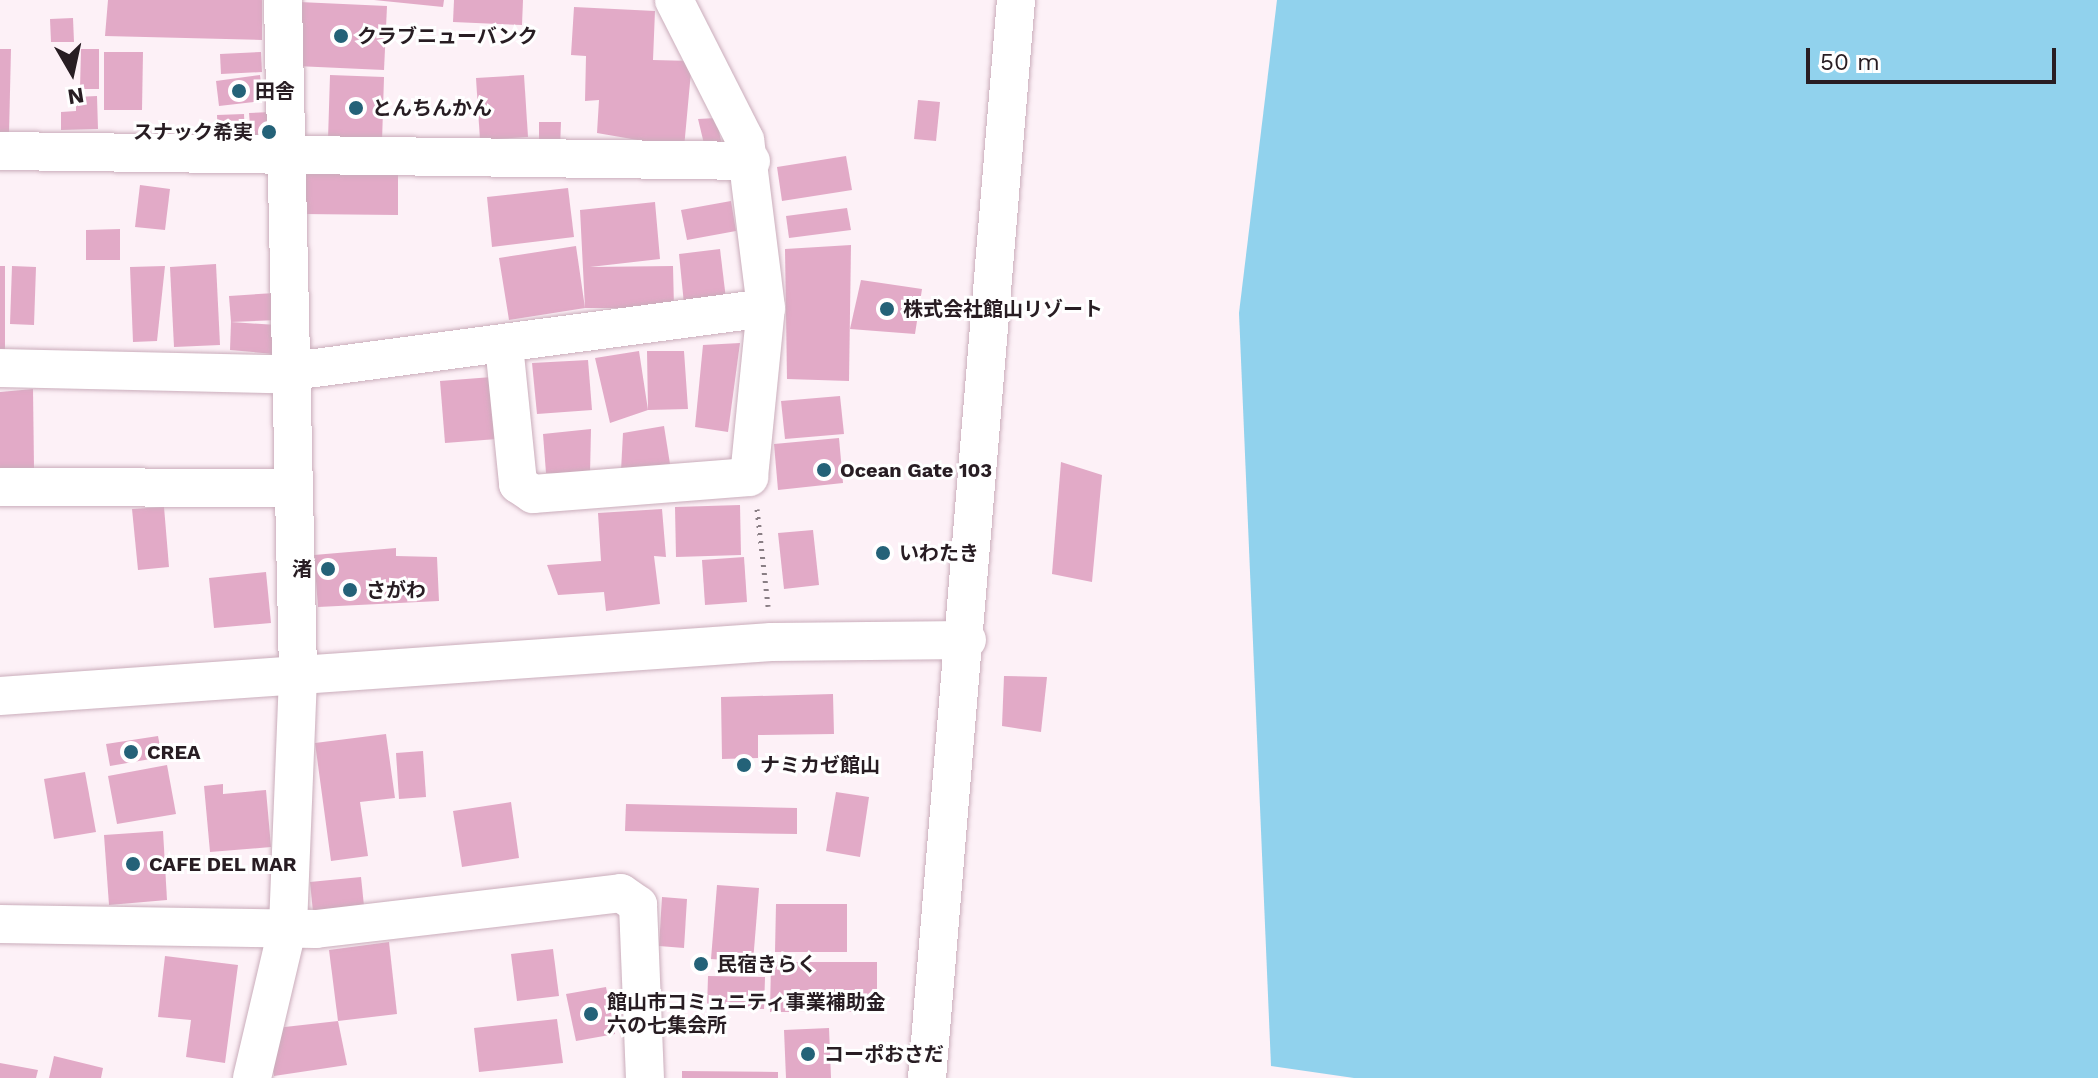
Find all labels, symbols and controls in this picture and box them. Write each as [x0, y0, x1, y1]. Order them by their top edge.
place label: クラブニューバンク [357, 24, 537, 48]
marker: クラブニューバンク [332, 27, 350, 45]
north arrow [32, 32, 112, 112]
scale bar [1810, 32, 2060, 82]
text: 50 m [1820, 48, 1880, 76]
place label: 田舎 [255, 79, 295, 103]
marker: 田舎 [230, 82, 248, 100]
text: N [66, 83, 86, 110]
place label: とんちんかん [372, 96, 492, 120]
marker: とんちんかん [347, 99, 365, 117]
place label: スナック希実 [133, 120, 253, 144]
marker: スナック希実 [260, 123, 278, 141]
place label: 株式会社館山リゾート [903, 297, 1103, 321]
marker: 株式会社館山リゾート [878, 300, 896, 318]
place label: Ocean Gate 103 [840, 458, 992, 482]
marker: Ocean Gate 103 [815, 461, 833, 479]
place label: いわたき [899, 541, 979, 565]
marker: いわたき [874, 544, 892, 562]
place label: 渚 [292, 557, 312, 581]
marker: 渚 [319, 560, 337, 578]
place label: さがわ [366, 578, 426, 602]
marker: さがわ [341, 581, 359, 599]
place label: CREA [147, 740, 201, 764]
marker: CREA [122, 743, 140, 761]
place label: ナミカゼ館山 [760, 753, 880, 777]
marker: ナミカゼ館山 [735, 756, 753, 774]
place label: CAFE DEL MAR [149, 852, 297, 876]
marker: CAFE DEL MAR [124, 855, 142, 873]
place label: 民宿きらく [717, 952, 817, 976]
marker: 民宿きらく [692, 955, 710, 973]
place label: 館山市コミュニティ事業補助金 六の七集会所 [607, 990, 887, 1037]
marker: 館山市コミュニティ事業補助金 六の七集会所 [582, 1005, 600, 1023]
place label: コーポおさだ [824, 1042, 944, 1066]
marker: コーポおさだ [799, 1045, 817, 1063]

